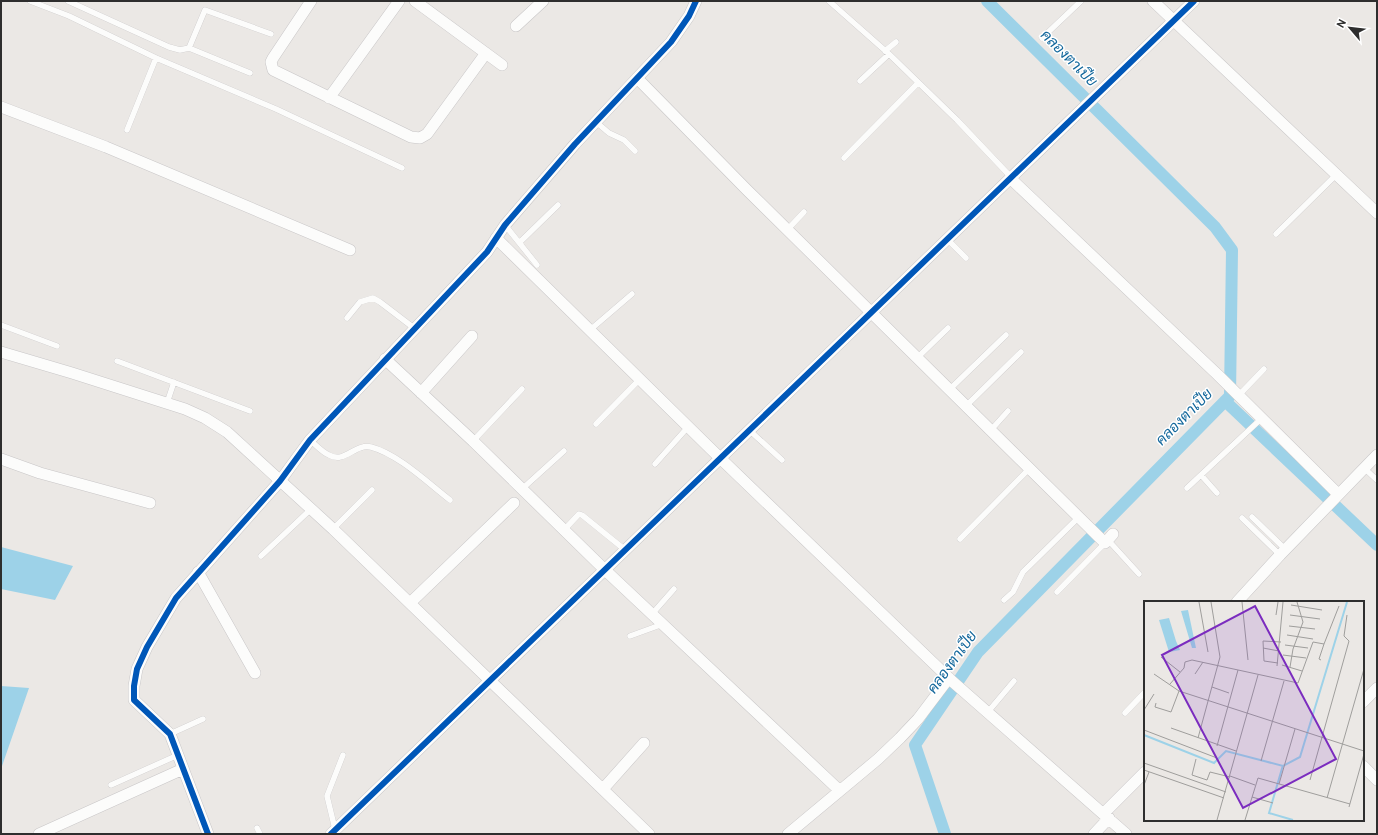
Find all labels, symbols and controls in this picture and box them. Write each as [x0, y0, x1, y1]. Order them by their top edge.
north arrow [1330, 8, 1370, 48]
text: N [1334, 17, 1350, 31]
water label: คลองตาเปีย [1036, 25, 1102, 92]
water label: คลองตาเปีย [1151, 384, 1218, 450]
inset map [1144, 601, 1364, 821]
water label: คลองตาเปีย [922, 626, 982, 698]

